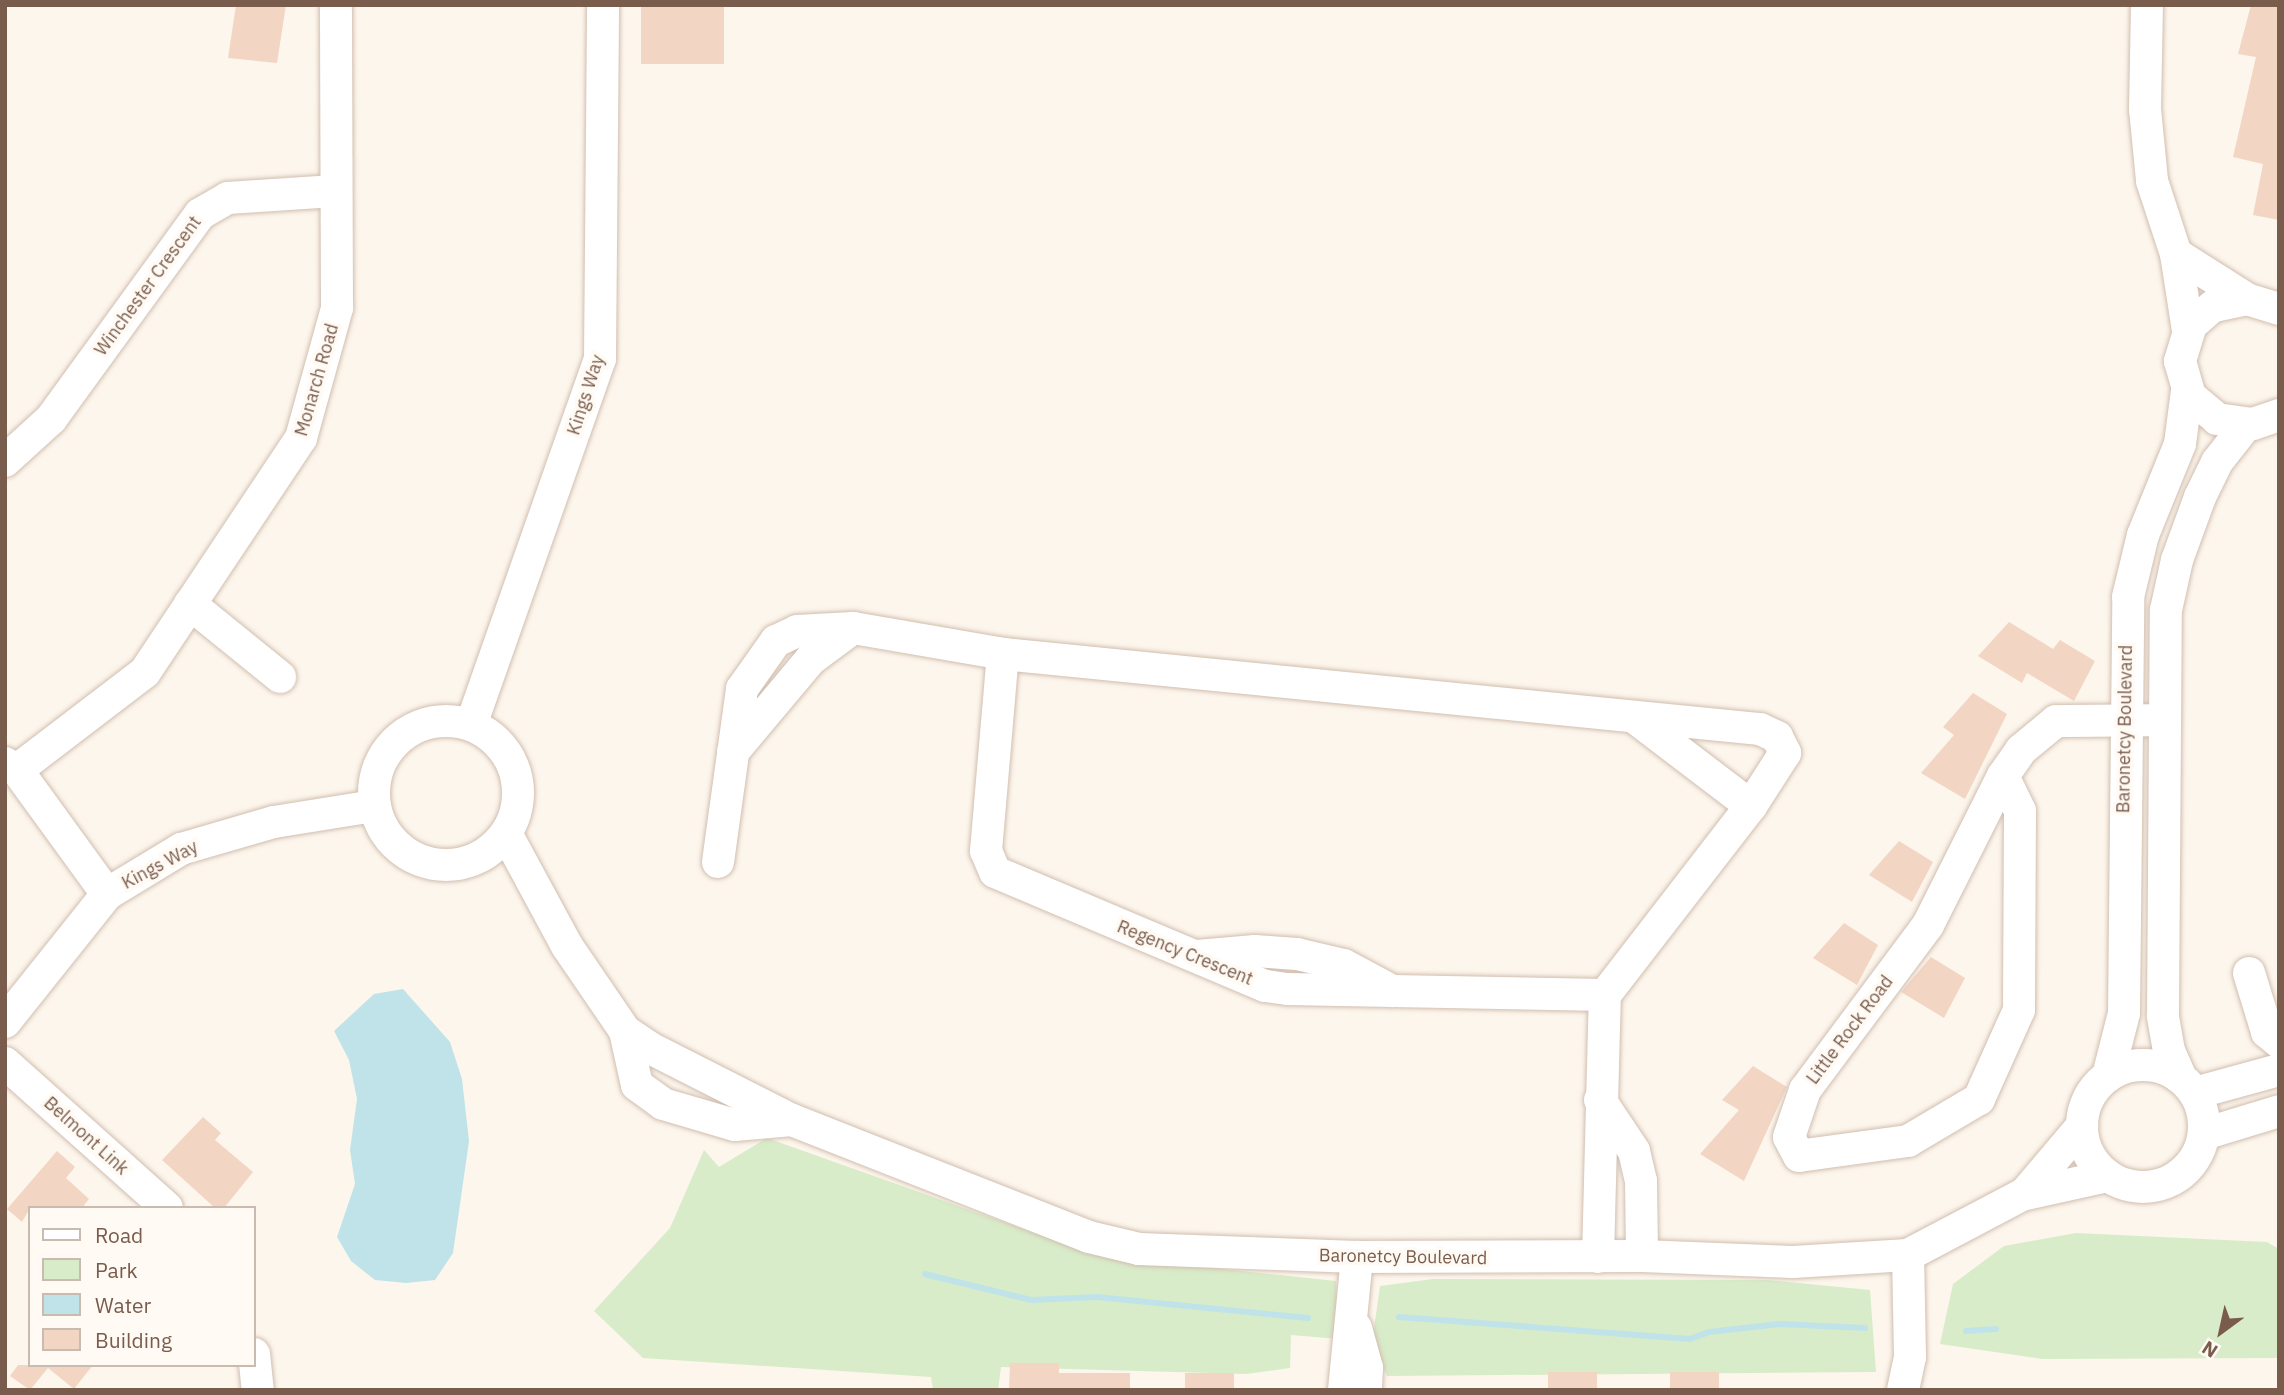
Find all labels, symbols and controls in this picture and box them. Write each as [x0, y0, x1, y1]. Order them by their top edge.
street label: Winchester Crescent [90, 212, 206, 360]
street label: Monarch Road [291, 321, 343, 439]
street label: Kings Way [563, 352, 609, 438]
street label: Baronetcy Boulevard [2113, 645, 2137, 813]
street label: Kings Way [118, 836, 202, 894]
street label: Regency Crescent [1114, 916, 1256, 990]
street label: Little Rock Road [1802, 971, 1898, 1089]
street label: Belmont Link [39, 1092, 133, 1180]
legend [28, 1206, 256, 1367]
text: Road [95, 1221, 143, 1249]
street label: Baronetcy Boulevard [1319, 1245, 1487, 1269]
text: Park [95, 1256, 138, 1284]
text: Water [95, 1291, 151, 1319]
north arrow [2186, 1297, 2256, 1367]
text: Building [95, 1326, 172, 1354]
text: N [2197, 1336, 2222, 1363]

